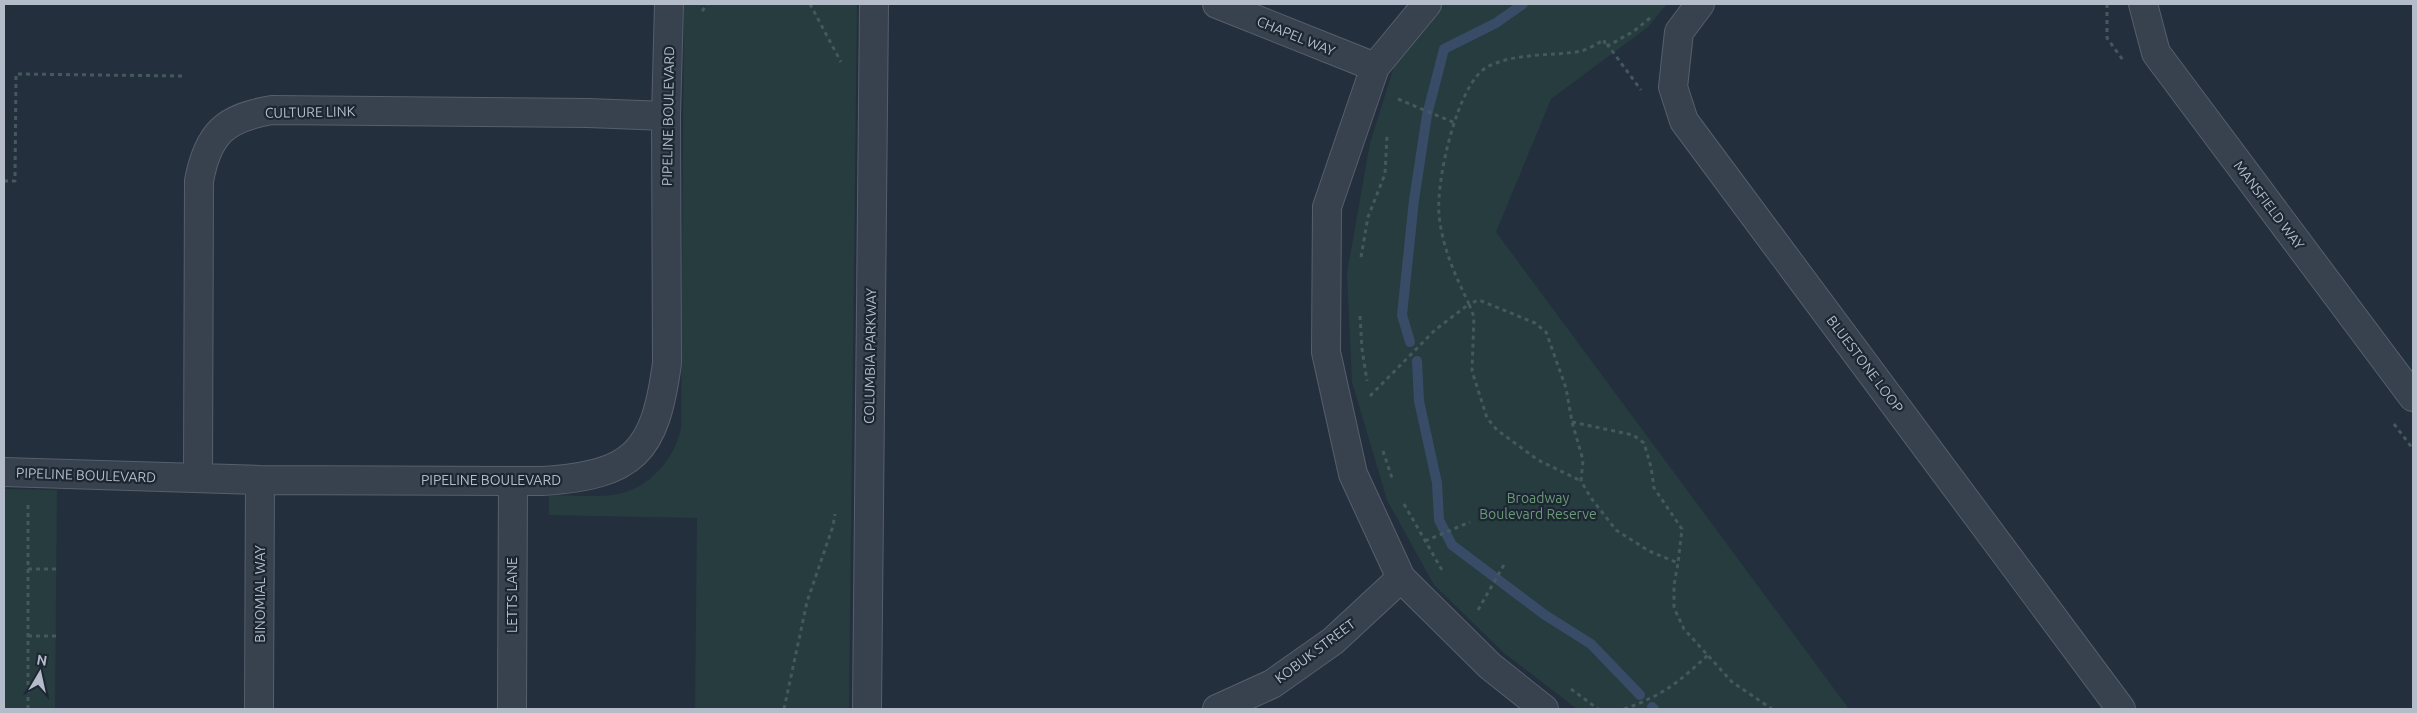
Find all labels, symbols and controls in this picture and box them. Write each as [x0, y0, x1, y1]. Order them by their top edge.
street label: CHAPEL WAY [1255, 13, 1337, 59]
street label: PIPELINE BOULEVARD [659, 46, 677, 186]
street label: CULTURE LINK [265, 103, 356, 121]
street label: MANSFIELD WAY [2231, 158, 2307, 252]
street label: COLUMBIA PARKWAY [861, 288, 879, 424]
street label: BLUESTONE LOOP [1823, 313, 1907, 415]
street label: PIPELINE BOULEVARD [16, 465, 156, 485]
street label: PIPELINE BOULEVARD [421, 472, 561, 488]
park label: Broadway Boulevard Reserve [1479, 490, 1597, 522]
street label: BINOMIAL WAY [252, 545, 268, 643]
street label: LETTS LANE [504, 557, 520, 633]
street label: KOBUK STREET [1272, 615, 1359, 686]
north arrow [15, 648, 65, 698]
text: N [36, 651, 48, 669]

